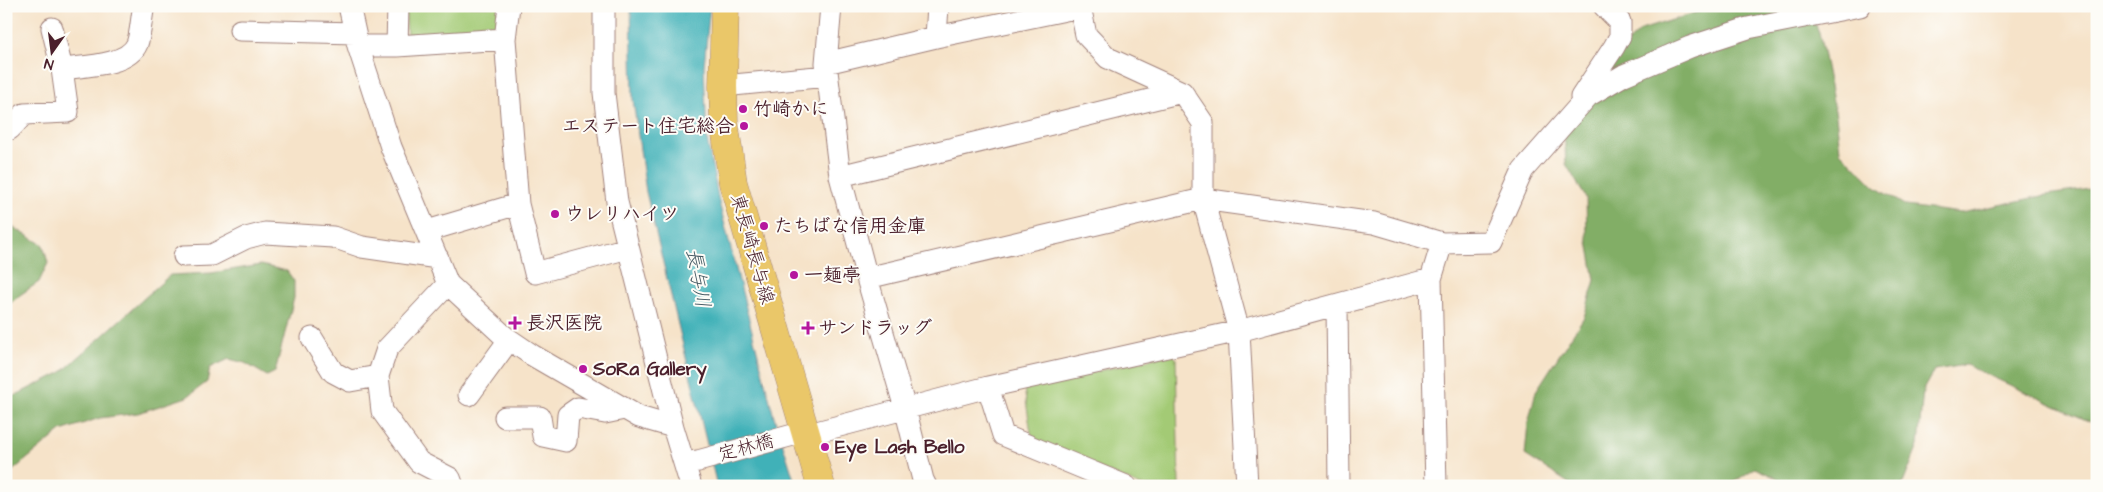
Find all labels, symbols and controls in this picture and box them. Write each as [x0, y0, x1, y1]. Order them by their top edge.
north arrow [28, 28, 78, 78]
text: N [42, 53, 56, 74]
place label: 竹崎かに [753, 96, 829, 123]
marker: 竹崎かに [737, 103, 749, 115]
place label: エステート住宅総合 [562, 113, 734, 140]
marker: エステート住宅総合 [738, 120, 750, 132]
street label: 東長崎長与線 [723, 190, 781, 308]
place label: ウレリハイツ [565, 201, 679, 228]
marker: ウレリハイツ [549, 208, 561, 220]
place label: たちばな信用金庫 [774, 213, 926, 240]
marker: たちばな信用金庫 [758, 220, 770, 232]
water label: 長与川 [679, 246, 717, 310]
place label: 一麺亭 [804, 262, 861, 289]
marker: 一麺亭 [788, 269, 800, 281]
place label: 長沢医院 [526, 310, 602, 337]
place label: サンドラッグ [818, 315, 932, 342]
marker: 長沢医院 [508, 316, 522, 330]
marker: サンドラッグ [802, 322, 814, 334]
place label: SoRa Gallery [592, 356, 707, 384]
marker: SoRa Gallery [577, 363, 589, 375]
street label: 定林橋 [715, 428, 777, 468]
place label: Eye Lash Bello [835, 434, 965, 462]
marker: Eye Lash Bello [819, 441, 831, 453]

